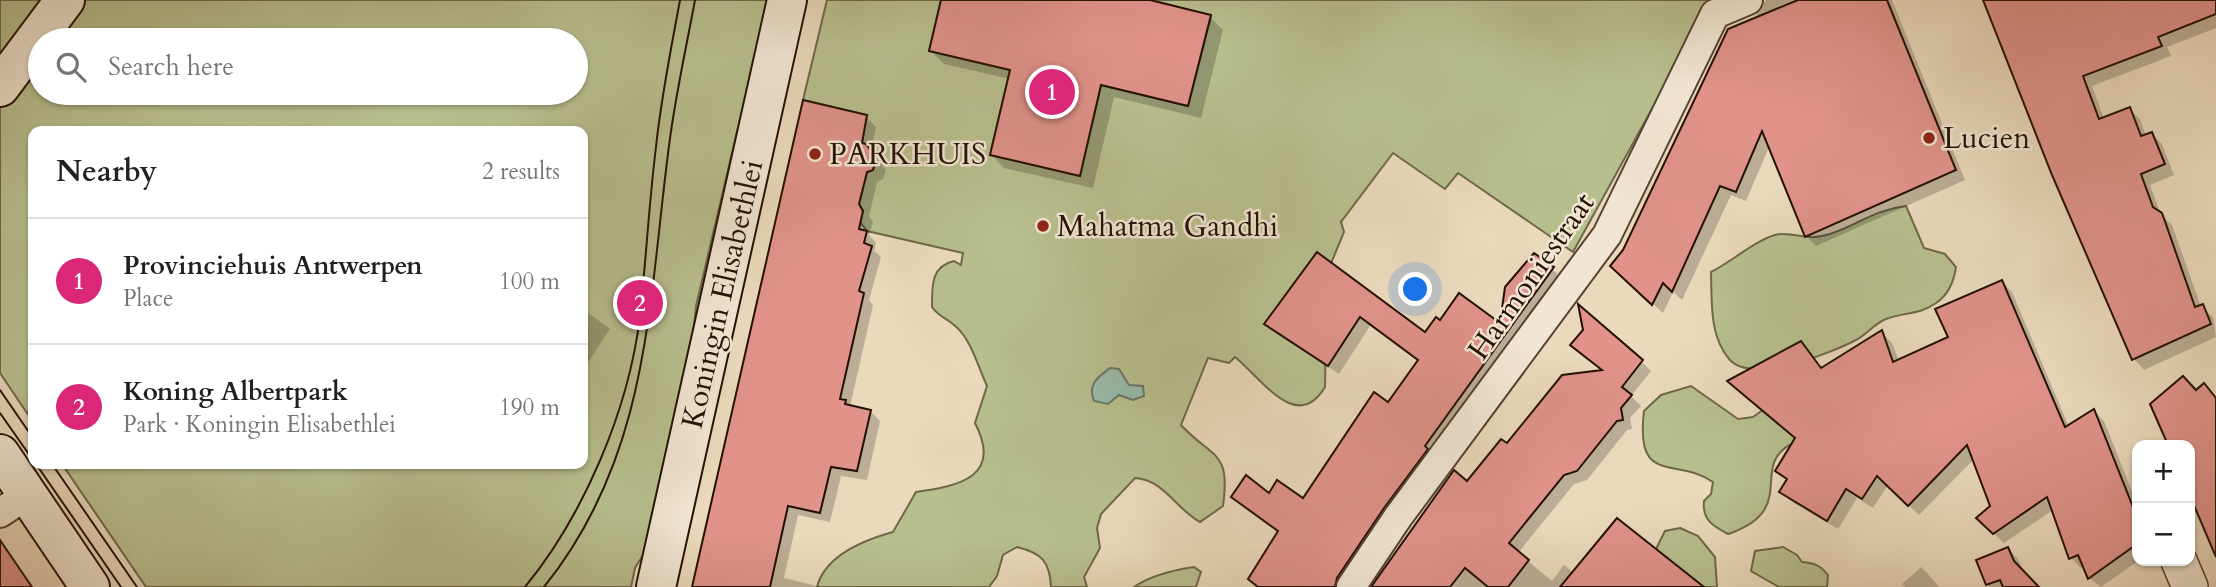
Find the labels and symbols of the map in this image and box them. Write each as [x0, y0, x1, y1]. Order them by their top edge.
pin: 1 [1029, 66, 1075, 118]
place label: Lucien [1943, 118, 2030, 159]
marker: Lucien [1921, 130, 1937, 146]
place label: PARKHUIS [829, 134, 986, 175]
marker: PARKHUIS [807, 146, 823, 162]
street label: Koningin Elisabethlei [672, 156, 773, 432]
street label: Harmoniestraat [1459, 184, 1605, 368]
place label: Mahatma Gandhi [1057, 206, 1278, 247]
marker: Mahatma Gandhi [1035, 218, 1051, 234]
your location [1398, 272, 1432, 306]
pin: 2 [617, 277, 663, 329]

